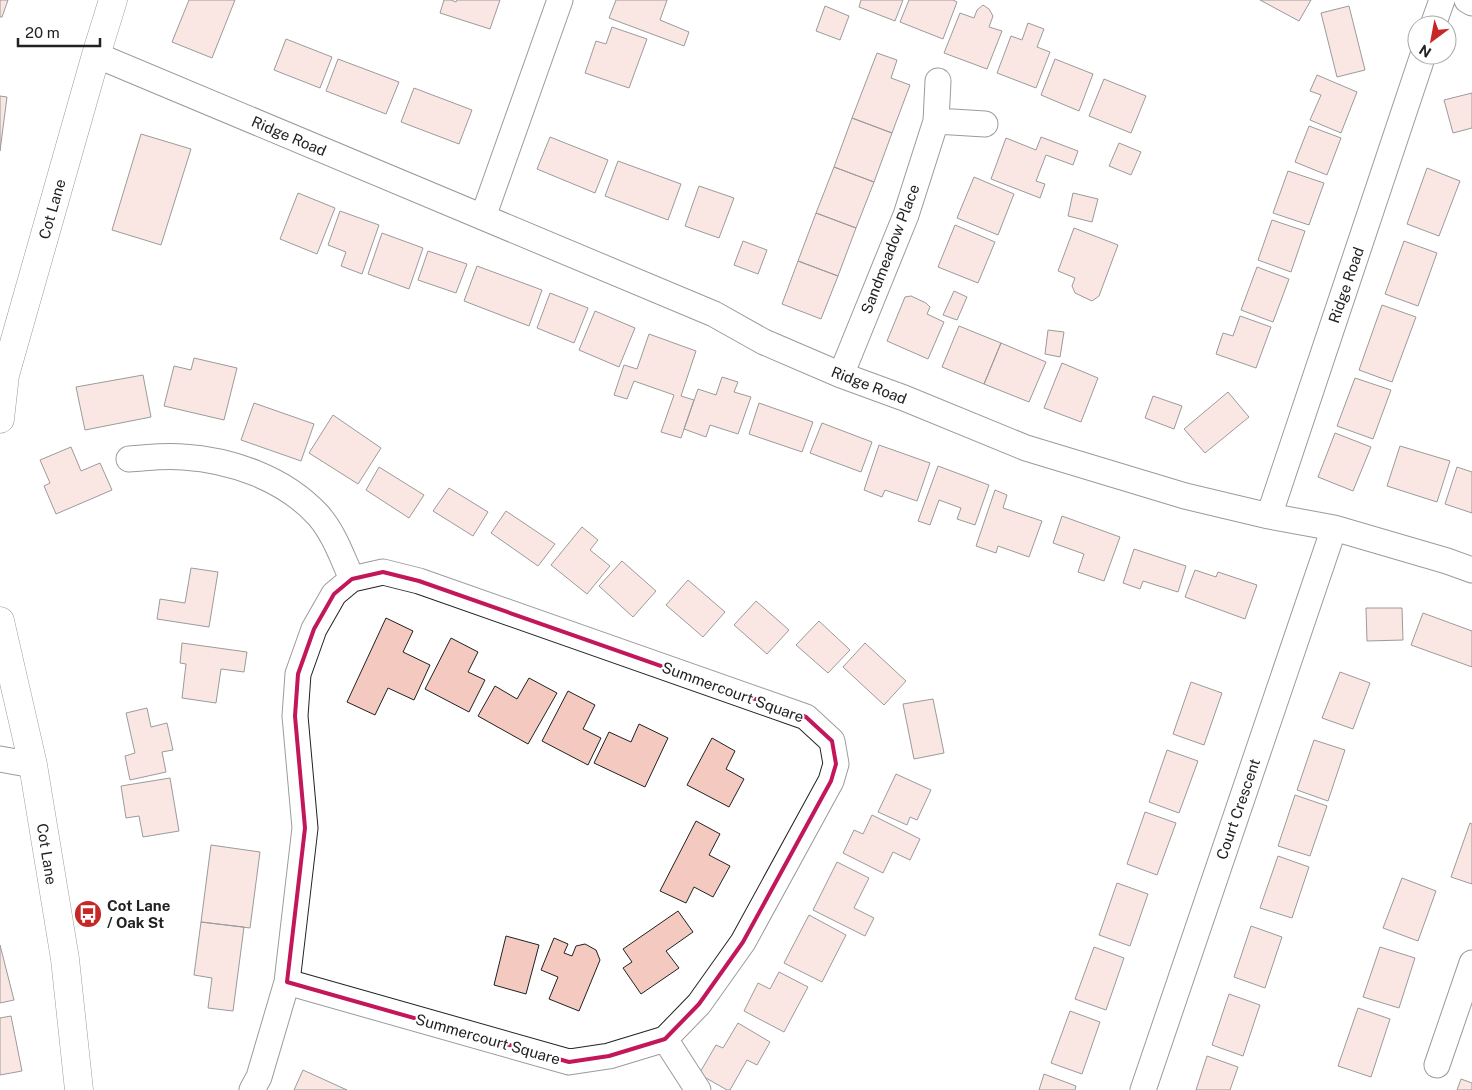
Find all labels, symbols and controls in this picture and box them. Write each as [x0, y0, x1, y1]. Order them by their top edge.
scale bar [18, 15, 100, 47]
north arrow [1407, 15, 1457, 65]
text: 20 m [25, 24, 60, 41]
text: N [1416, 41, 1434, 61]
street label: Ridge Road [249, 113, 329, 159]
street label: Cot Lane [35, 177, 69, 241]
street label: Sandmeadow Place [857, 182, 923, 316]
street label: Ridge Road [1325, 245, 1367, 325]
street label: Ridge Road [829, 363, 909, 407]
street label: Summercourt Square [660, 658, 806, 726]
street label: Court Crescent [1213, 756, 1263, 862]
street label: Cot Lane [34, 822, 60, 886]
place label: Cot Lane / Oak St [107, 897, 170, 931]
bus stop icon: Cot Lane / Oak St [73, 899, 103, 929]
street label: Summercourt Square [414, 1010, 562, 1068]

